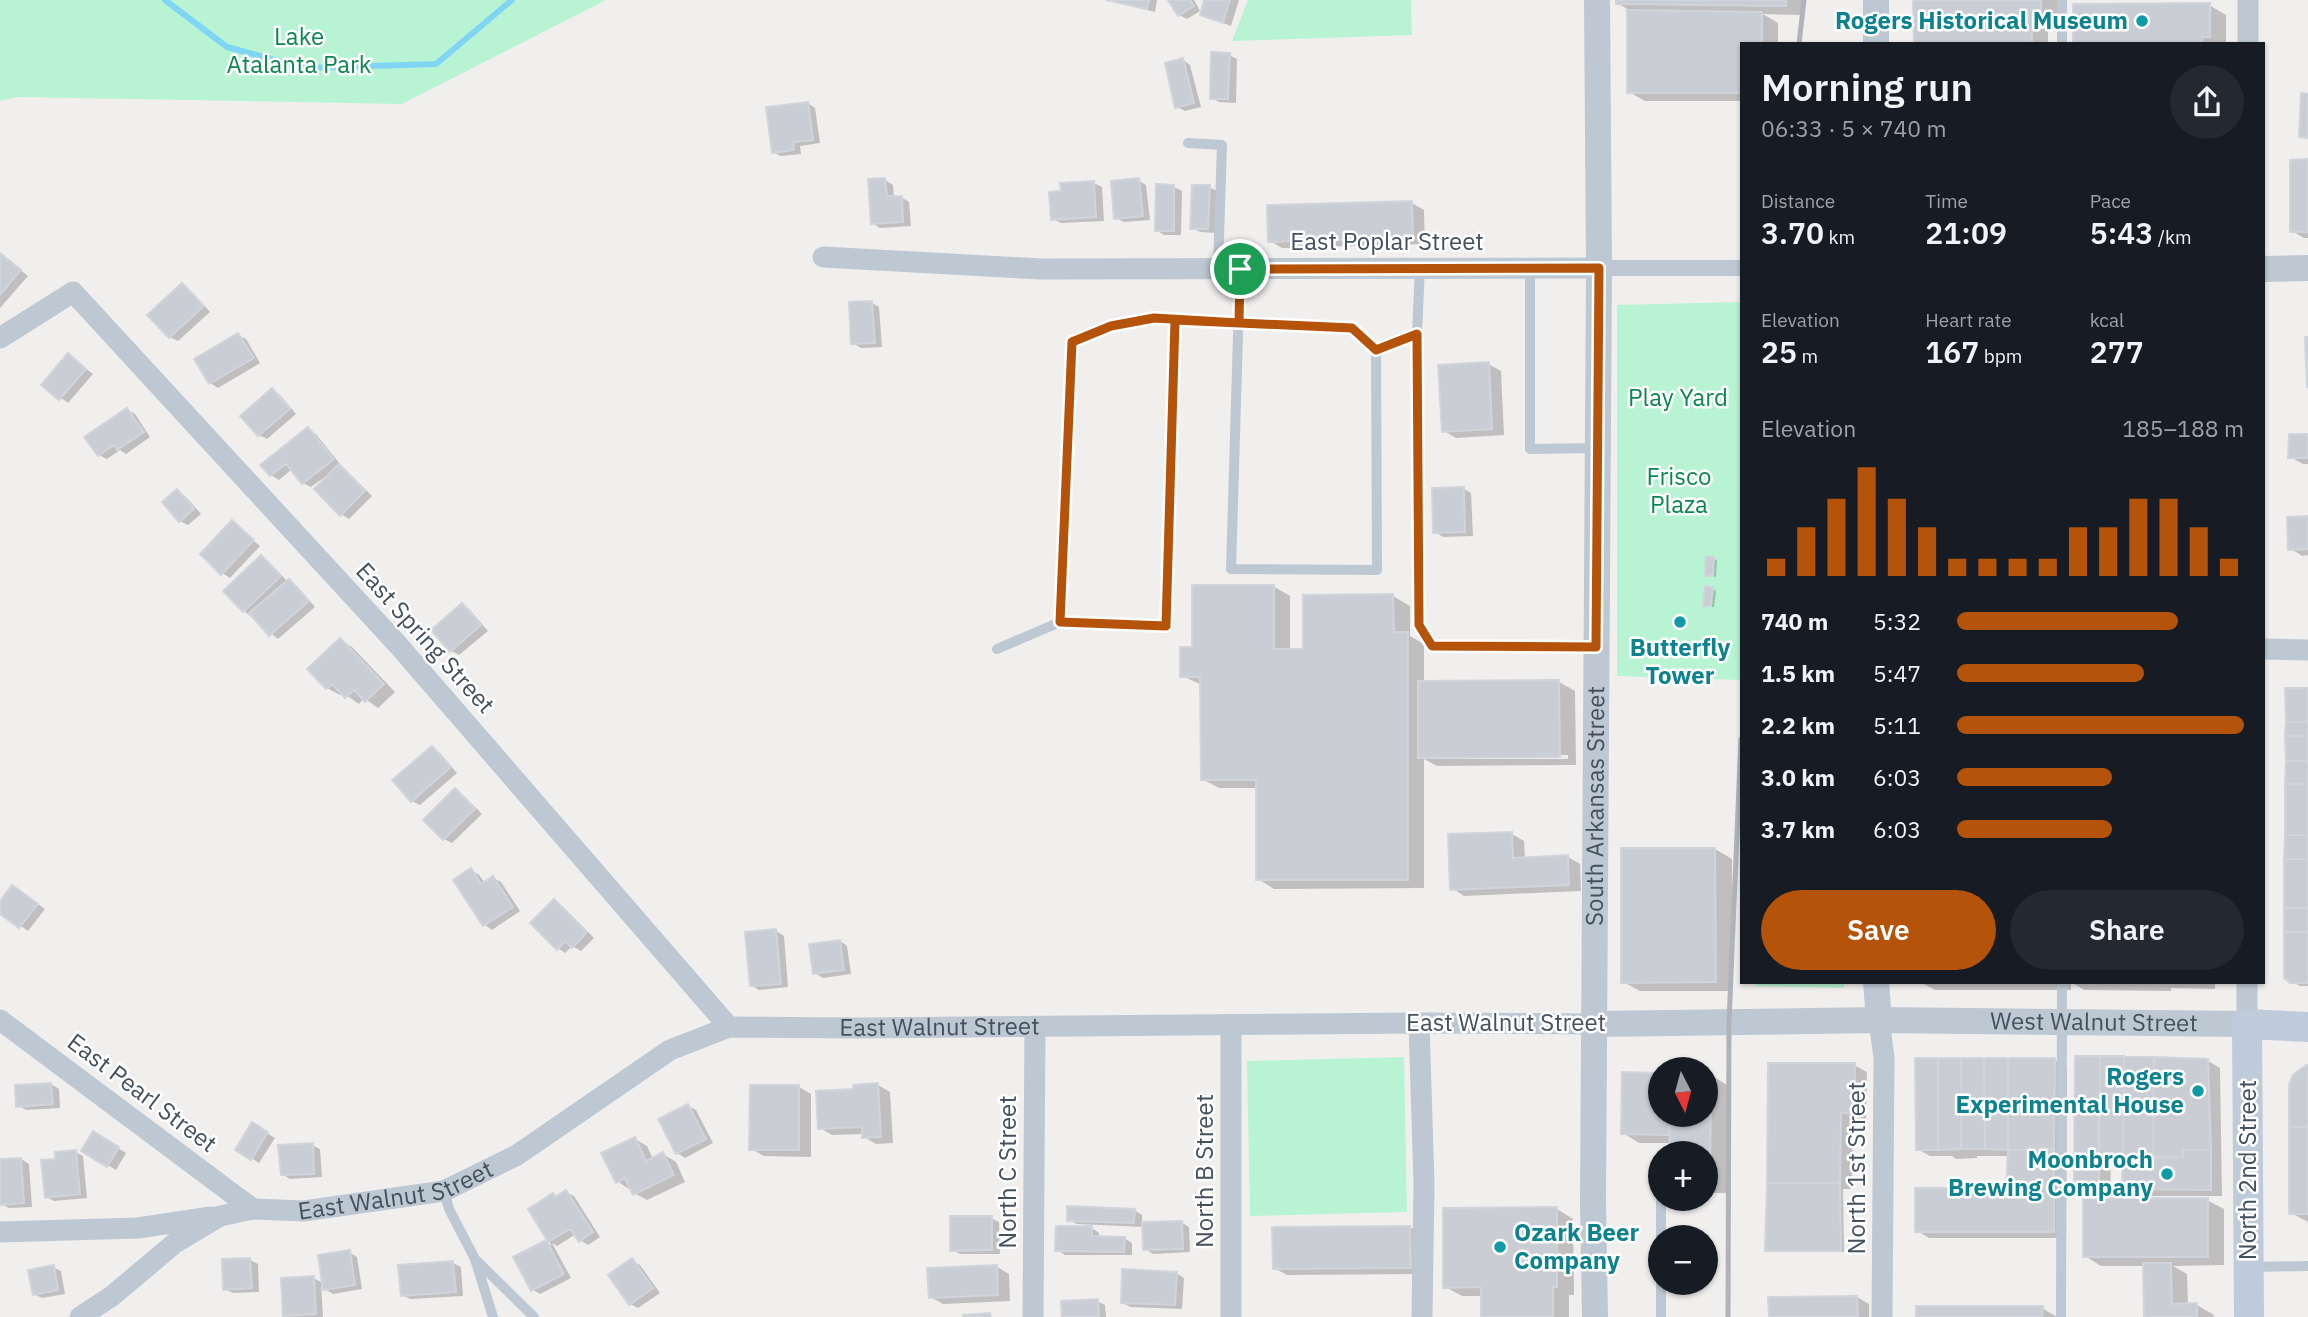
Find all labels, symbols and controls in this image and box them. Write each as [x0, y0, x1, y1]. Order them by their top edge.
place label: Rogers Historical Museum [1835, 4, 2128, 36]
marker: Rogers Historical Museum [2134, 13, 2150, 29]
park label: Lake Atalanta Park [227, 20, 372, 80]
text: Morning run [1761, 62, 1973, 111]
button: share [2170, 65, 2244, 139]
text: 06:33 · 5 × 740 m [1761, 113, 1947, 143]
text: Distance [1761, 189, 1835, 213]
text: Time [1925, 189, 1968, 213]
text: Pace [2090, 189, 2131, 213]
text: 3.70 [1761, 213, 1824, 252]
text: 21:09 [1925, 213, 2007, 252]
text: 5:43 [2090, 213, 2153, 252]
street label: East Poplar Street [1290, 225, 1484, 257]
text: km [1824, 225, 1855, 249]
text: /km [2153, 225, 2192, 249]
pin [1210, 239, 1270, 299]
icon: arrive [1221, 250, 1259, 288]
text: Elevation [1761, 308, 1840, 332]
text: Heart rate [1925, 308, 2012, 332]
text: kcal [2090, 308, 2124, 332]
text: 25 [1761, 332, 1797, 371]
text: 167 [1925, 332, 1979, 371]
text: 277 [2090, 332, 2144, 371]
text: m [1797, 344, 1818, 368]
text: bpm [1979, 344, 2022, 368]
park label: Play Yard [1628, 381, 1728, 413]
text: Elevation [1761, 413, 1856, 443]
text: 185–188 m [2122, 413, 2244, 443]
park label: Frisco Plaza [1647, 460, 1711, 520]
street label: East Spring Street [349, 555, 502, 720]
text: 740 m [1761, 606, 1828, 636]
text: 5:32 [1873, 606, 1921, 636]
marker: Butterfly Tower [1672, 614, 1688, 630]
place label: Butterfly Tower [1630, 631, 1730, 691]
text: 1.5 km [1761, 658, 1835, 688]
text: 5:47 [1873, 658, 1921, 688]
street label: South Arkansas Street [1578, 686, 1611, 926]
text: 2.2 km [1761, 710, 1835, 740]
text: 5:11 [1873, 710, 1921, 740]
text: 3.0 km [1761, 762, 1835, 792]
text: 6:03 [1873, 762, 1921, 792]
text: 3.7 km [1761, 814, 1835, 844]
text: 6:03 [1873, 814, 1921, 844]
button: Save [1761, 890, 1996, 970]
button: Share [2010, 890, 2244, 970]
street label: West Walnut Street [1990, 1004, 2198, 1038]
street label: East Walnut Street [1406, 1006, 1606, 1038]
street label: East Walnut Street [839, 1009, 1040, 1043]
street label: East Pearl Street [61, 1025, 224, 1159]
north arrow [1648, 1057, 1718, 1127]
map controls [1648, 1057, 1718, 1295]
place label: Rogers Experimental House [1956, 1060, 2184, 1120]
street label: North 2nd Street [2231, 1080, 2263, 1260]
street label: North 1st Street [1840, 1082, 1872, 1254]
marker: Rogers Experimental House [2190, 1083, 2206, 1099]
street label: North B Street [1188, 1094, 1220, 1248]
street label: North C Street [991, 1095, 1023, 1249]
button: + [1648, 1141, 1718, 1211]
place label: Moonbroch Brewing Company [1948, 1143, 2153, 1203]
street label: East Walnut Street [296, 1152, 498, 1227]
marker: Moonbroch Brewing Company [2159, 1166, 2175, 1182]
place label: Ozark Beer Company [1514, 1216, 1639, 1276]
button: − [1648, 1225, 1718, 1295]
marker: Ozark Beer Company [1492, 1239, 1508, 1255]

